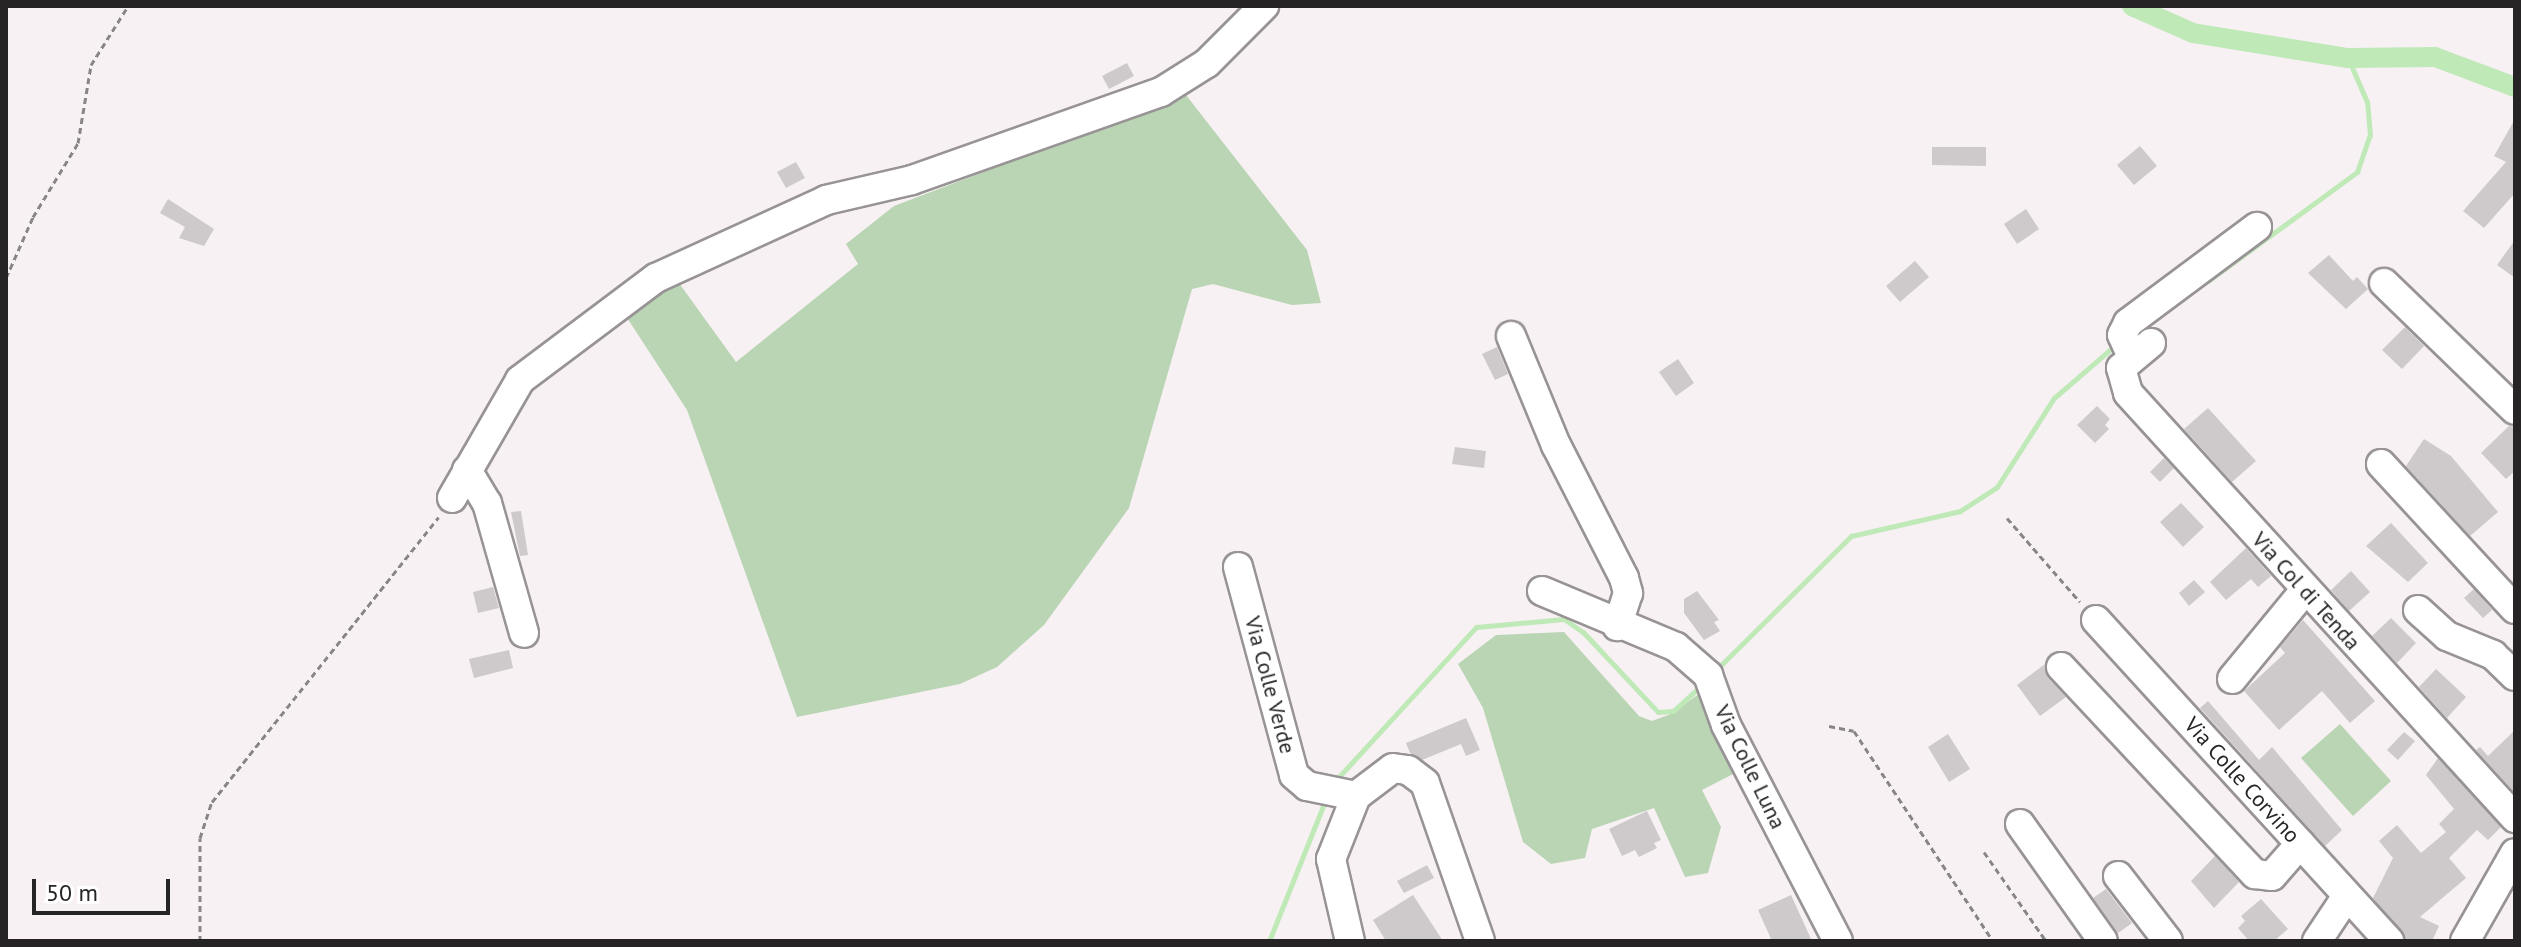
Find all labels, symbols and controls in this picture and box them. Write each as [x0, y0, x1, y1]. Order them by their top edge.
street label: Via Col di Tenda [2246, 526, 2366, 656]
street label: Via Colle Verde [1239, 613, 1301, 757]
street label: Via Colle Luna [1709, 701, 1791, 833]
street label: Via Colle Corvino [2179, 712, 2305, 848]
scale bar [36, 863, 174, 913]
text: 50 m [46, 877, 98, 908]

